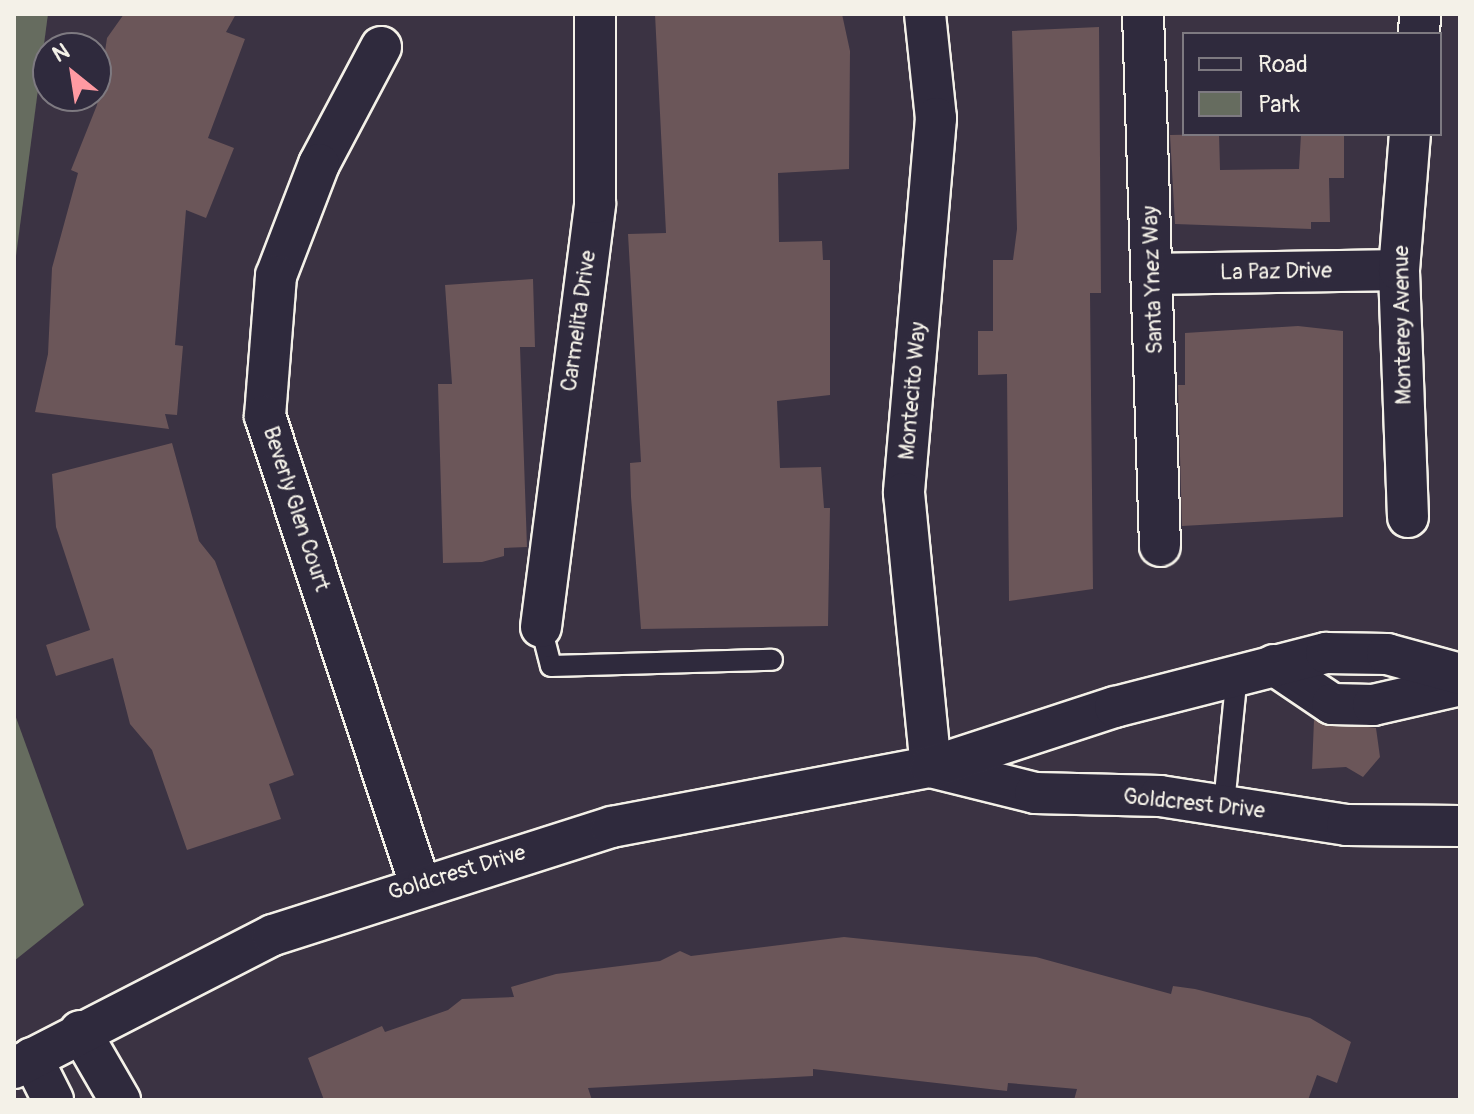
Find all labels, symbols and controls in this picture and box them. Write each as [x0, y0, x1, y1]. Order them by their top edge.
north arrow [32, 32, 112, 112]
legend [1182, 32, 1442, 136]
text: N [48, 37, 74, 69]
text: Road [1258, 50, 1308, 79]
text: Park [1258, 90, 1300, 119]
street label: Santa Ynez Way [1137, 205, 1169, 355]
street label: Monterey Avenue [1388, 245, 1418, 405]
street label: Carmelita Drive [556, 249, 602, 393]
street label: La Paz Drive [1220, 258, 1332, 286]
street label: Montecito Way [894, 321, 932, 461]
street label: Beverly Glen Court [257, 423, 335, 595]
street label: Goldcrest Drive [1122, 783, 1266, 825]
street label: Goldcrest Drive [385, 840, 529, 906]

